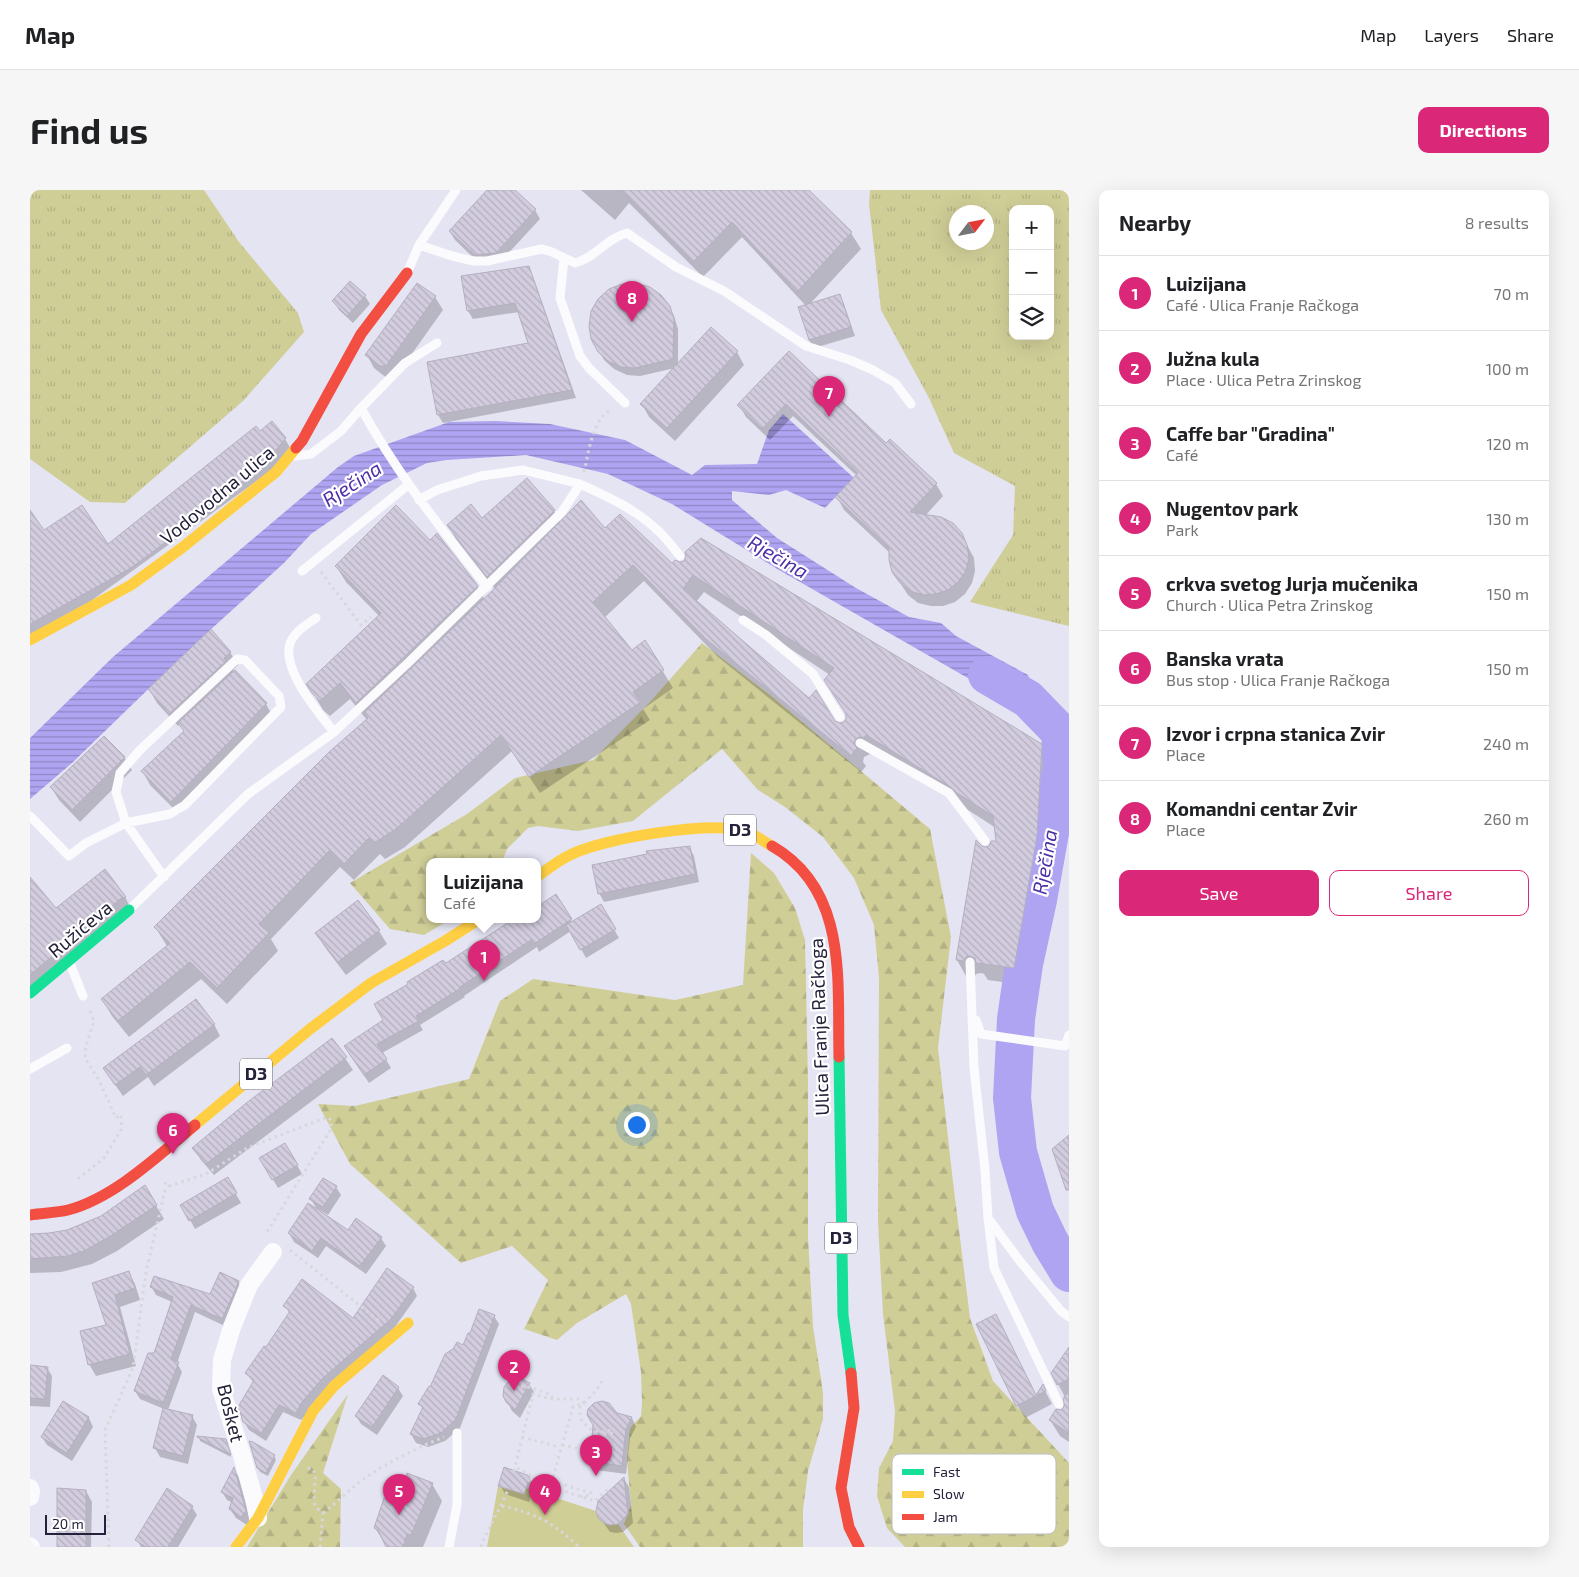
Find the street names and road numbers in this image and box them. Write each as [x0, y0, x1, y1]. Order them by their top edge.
street label: Vodovodna ulica [155, 440, 278, 549]
road number: D3 [724, 814, 756, 846]
street label: Ružićeva [43, 895, 116, 962]
street label: Ulica Franje Račkoga [804, 938, 833, 1116]
road number: D3 [240, 1059, 272, 1090]
road number: D3 [825, 1222, 857, 1254]
street label: Bošket [213, 1381, 250, 1444]

